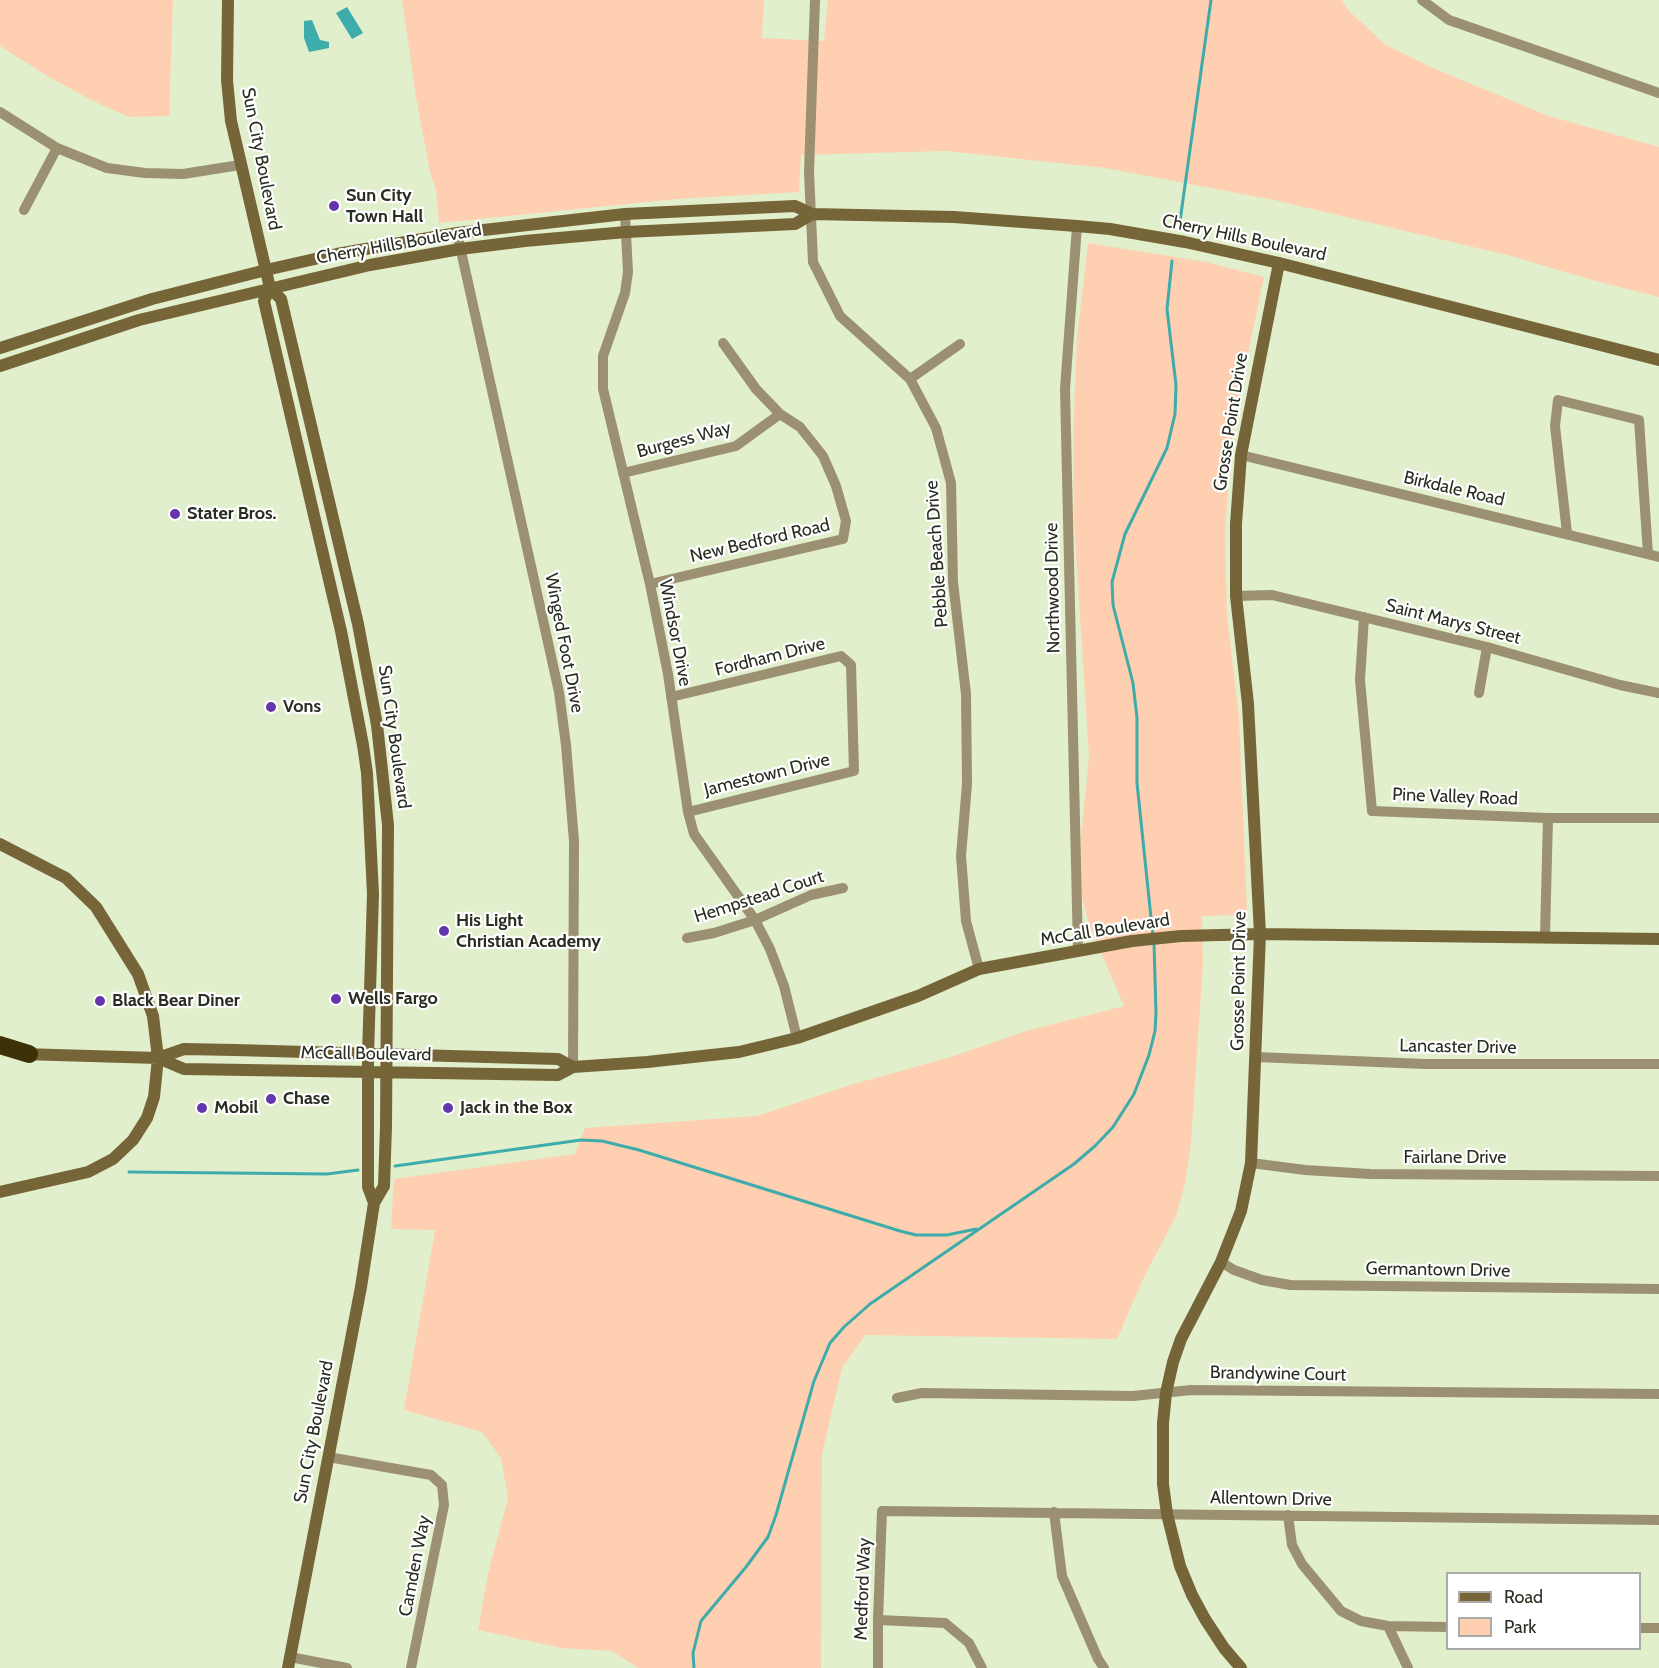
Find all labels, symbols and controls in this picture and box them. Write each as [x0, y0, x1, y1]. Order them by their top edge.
street label: Sun City Boulevard [237, 86, 285, 232]
place label: Sun City Town Hall [346, 185, 423, 228]
marker: Sun City Town Hall [327, 199, 341, 213]
street label: Cherry Hills Boulevard [1160, 210, 1328, 266]
street label: Cherry Hills Boulevard [315, 219, 483, 269]
street label: Grosse Point Drive [1209, 351, 1253, 493]
street label: Burgess Way [635, 417, 733, 463]
street label: Birkdale Road [1401, 467, 1507, 511]
street label: Pebble Beach Drive [921, 480, 953, 628]
place label: Stater Bros. [187, 503, 276, 525]
marker: Stater Bros. [168, 507, 182, 521]
street label: New Bedford Road [688, 514, 832, 568]
street label: Northwood Drive [1041, 522, 1065, 654]
street label: Winged Foot Drive [540, 571, 588, 715]
street label: Windsor Drive [654, 578, 696, 688]
street label: Saint Marys Street [1383, 595, 1523, 649]
street label: Fordham Drive [713, 633, 827, 681]
street label: Sun City Boulevard [373, 664, 415, 810]
place label: Vons [283, 696, 321, 718]
marker: Vons [264, 700, 278, 714]
street label: Jamestown Drive [702, 749, 832, 801]
street label: Pine Valley Road [1392, 784, 1518, 810]
street label: Hempstead Court [692, 866, 826, 928]
street label: McCall Boulevard [1039, 909, 1171, 951]
place label: His Light Christian Academy [456, 910, 601, 952]
street label: Grosse Point Drive [1227, 911, 1251, 1051]
marker: His Light Christian Academy [437, 924, 451, 938]
place label: Wells Fargo [348, 988, 438, 1010]
place label: Black Bear Diner [112, 990, 240, 1012]
marker: Wells Fargo [329, 992, 343, 1006]
marker: Black Bear Diner [93, 994, 107, 1008]
street label: Lancaster Drive [1399, 1035, 1517, 1059]
street label: McCall Boulevard [300, 1042, 432, 1066]
place label: Chase [283, 1088, 330, 1110]
marker: Chase [264, 1092, 278, 1106]
place label: Mobil [214, 1097, 258, 1119]
place label: Jack in the Box [460, 1097, 573, 1119]
marker: Mobil [195, 1101, 209, 1115]
marker: Jack in the Box [441, 1101, 455, 1115]
street label: Fairlane Drive [1403, 1147, 1507, 1169]
street label: Germantown Drive [1366, 1258, 1510, 1282]
street label: Sun City Boulevard [290, 1359, 338, 1505]
street label: Brandywine Court [1210, 1362, 1346, 1386]
street label: Allentown Drive [1210, 1487, 1332, 1511]
street label: Camden Way [395, 1514, 435, 1618]
street label: Medford Way [850, 1537, 876, 1641]
legend [1446, 1572, 1641, 1650]
text: Road [1504, 1586, 1543, 1608]
text: Park [1504, 1616, 1536, 1638]

